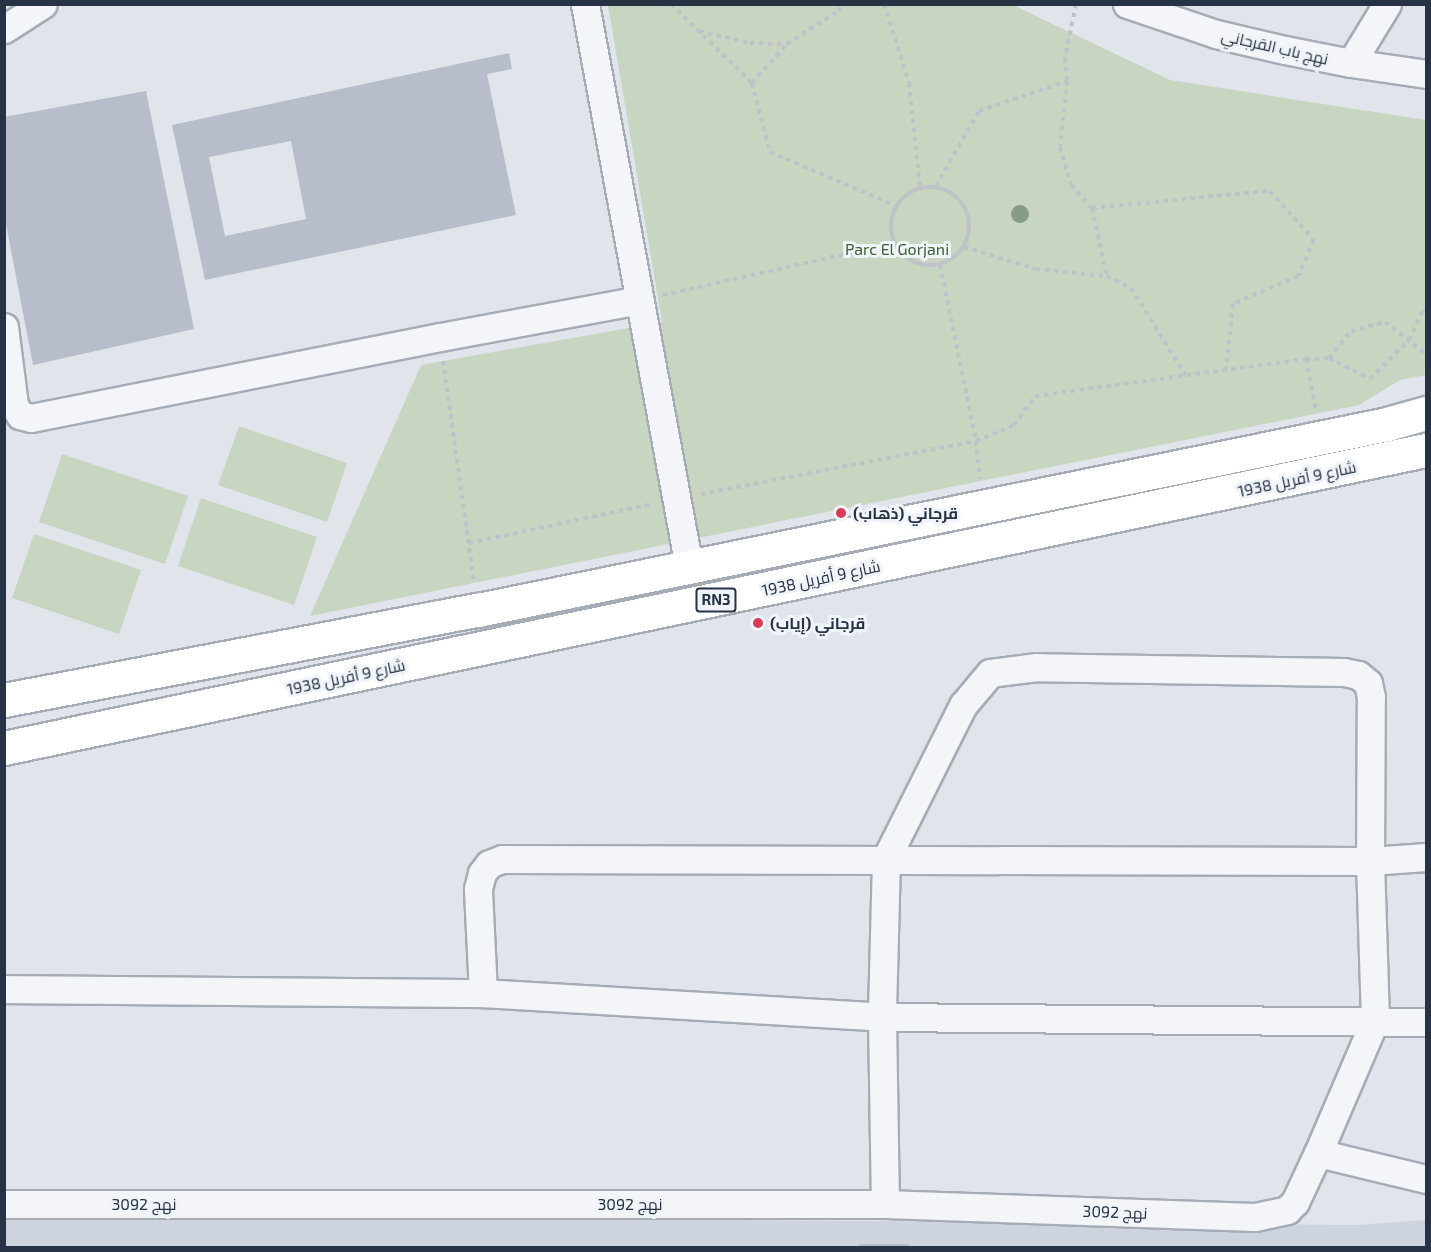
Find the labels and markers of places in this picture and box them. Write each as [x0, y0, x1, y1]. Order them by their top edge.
place label: قرجاني (ذهاب) [853, 503, 958, 523]
marker: قرجاني (ذهاب) [834, 506, 848, 520]
place label: قرجاني (إياب) [770, 613, 865, 633]
marker: قرجاني (إياب) [751, 616, 765, 630]

